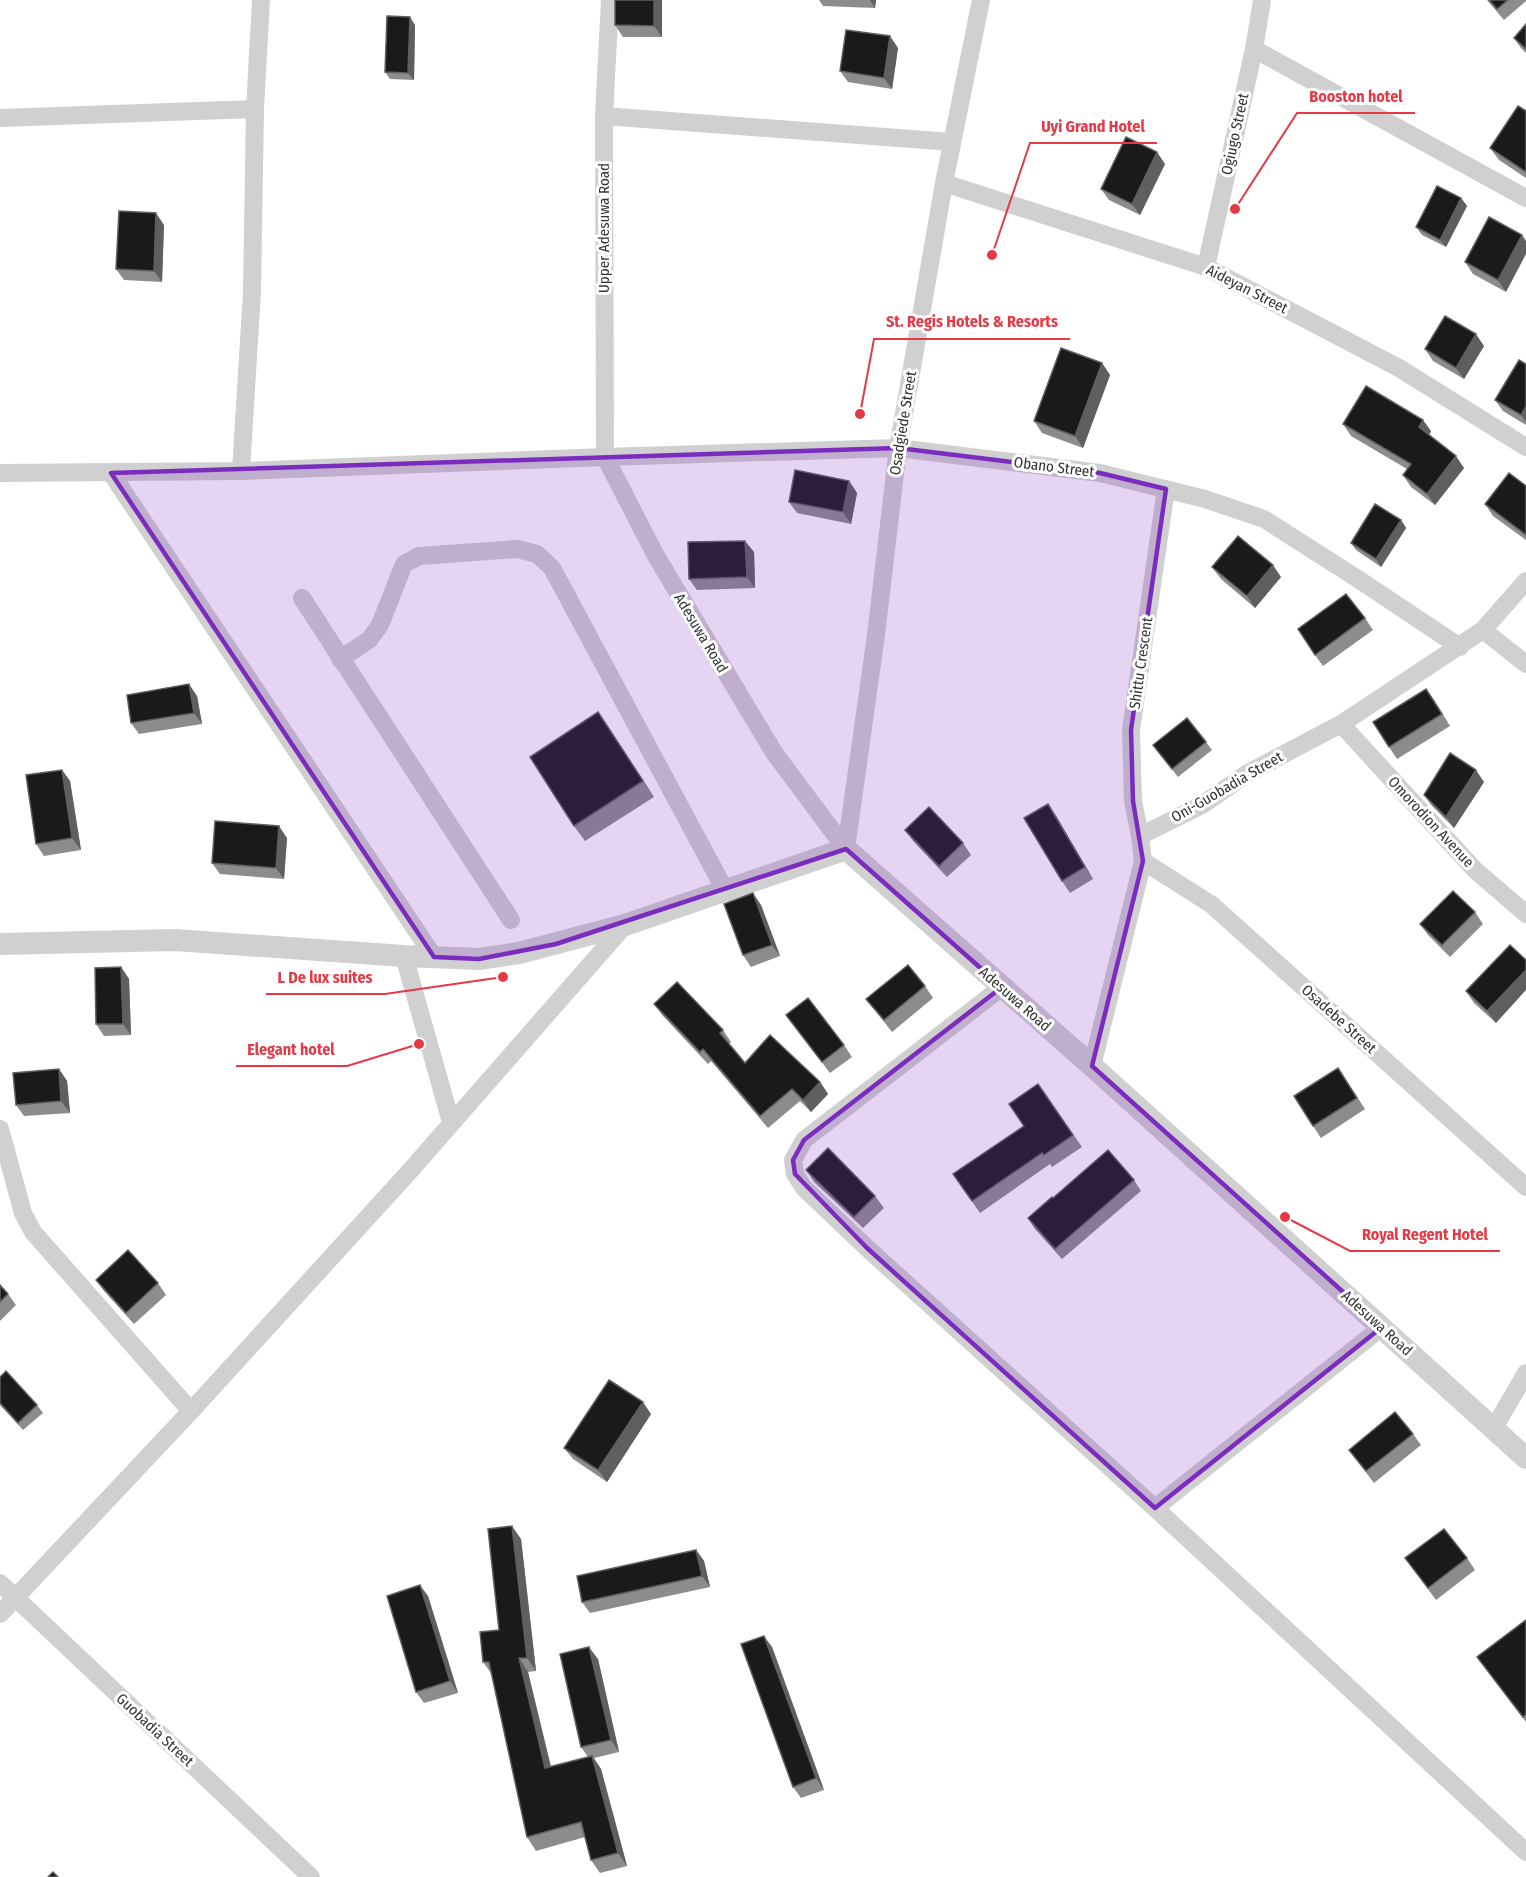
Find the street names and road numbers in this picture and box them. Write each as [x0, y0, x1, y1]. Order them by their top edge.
street label: Ogiugo Street [1218, 91, 1252, 177]
street label: Upper Adesuwa Road [595, 163, 613, 293]
street label: Aideyan Street [1203, 261, 1291, 317]
street label: Osadgiede Street [886, 370, 920, 476]
street label: Obano Street [1013, 453, 1095, 481]
street label: Adesuwa Road [670, 590, 732, 676]
street label: Shittu Crescent [1126, 616, 1156, 710]
street label: Oni-Guobadia Street [1168, 748, 1286, 826]
street label: Omorodion Avenue [1384, 773, 1478, 871]
street label: Adesuwa Road [975, 963, 1055, 1035]
street label: Osadebe Street [1298, 981, 1380, 1057]
street label: Adesuwa Road [1338, 1286, 1416, 1360]
street label: Guobadia Street [113, 1690, 197, 1770]

